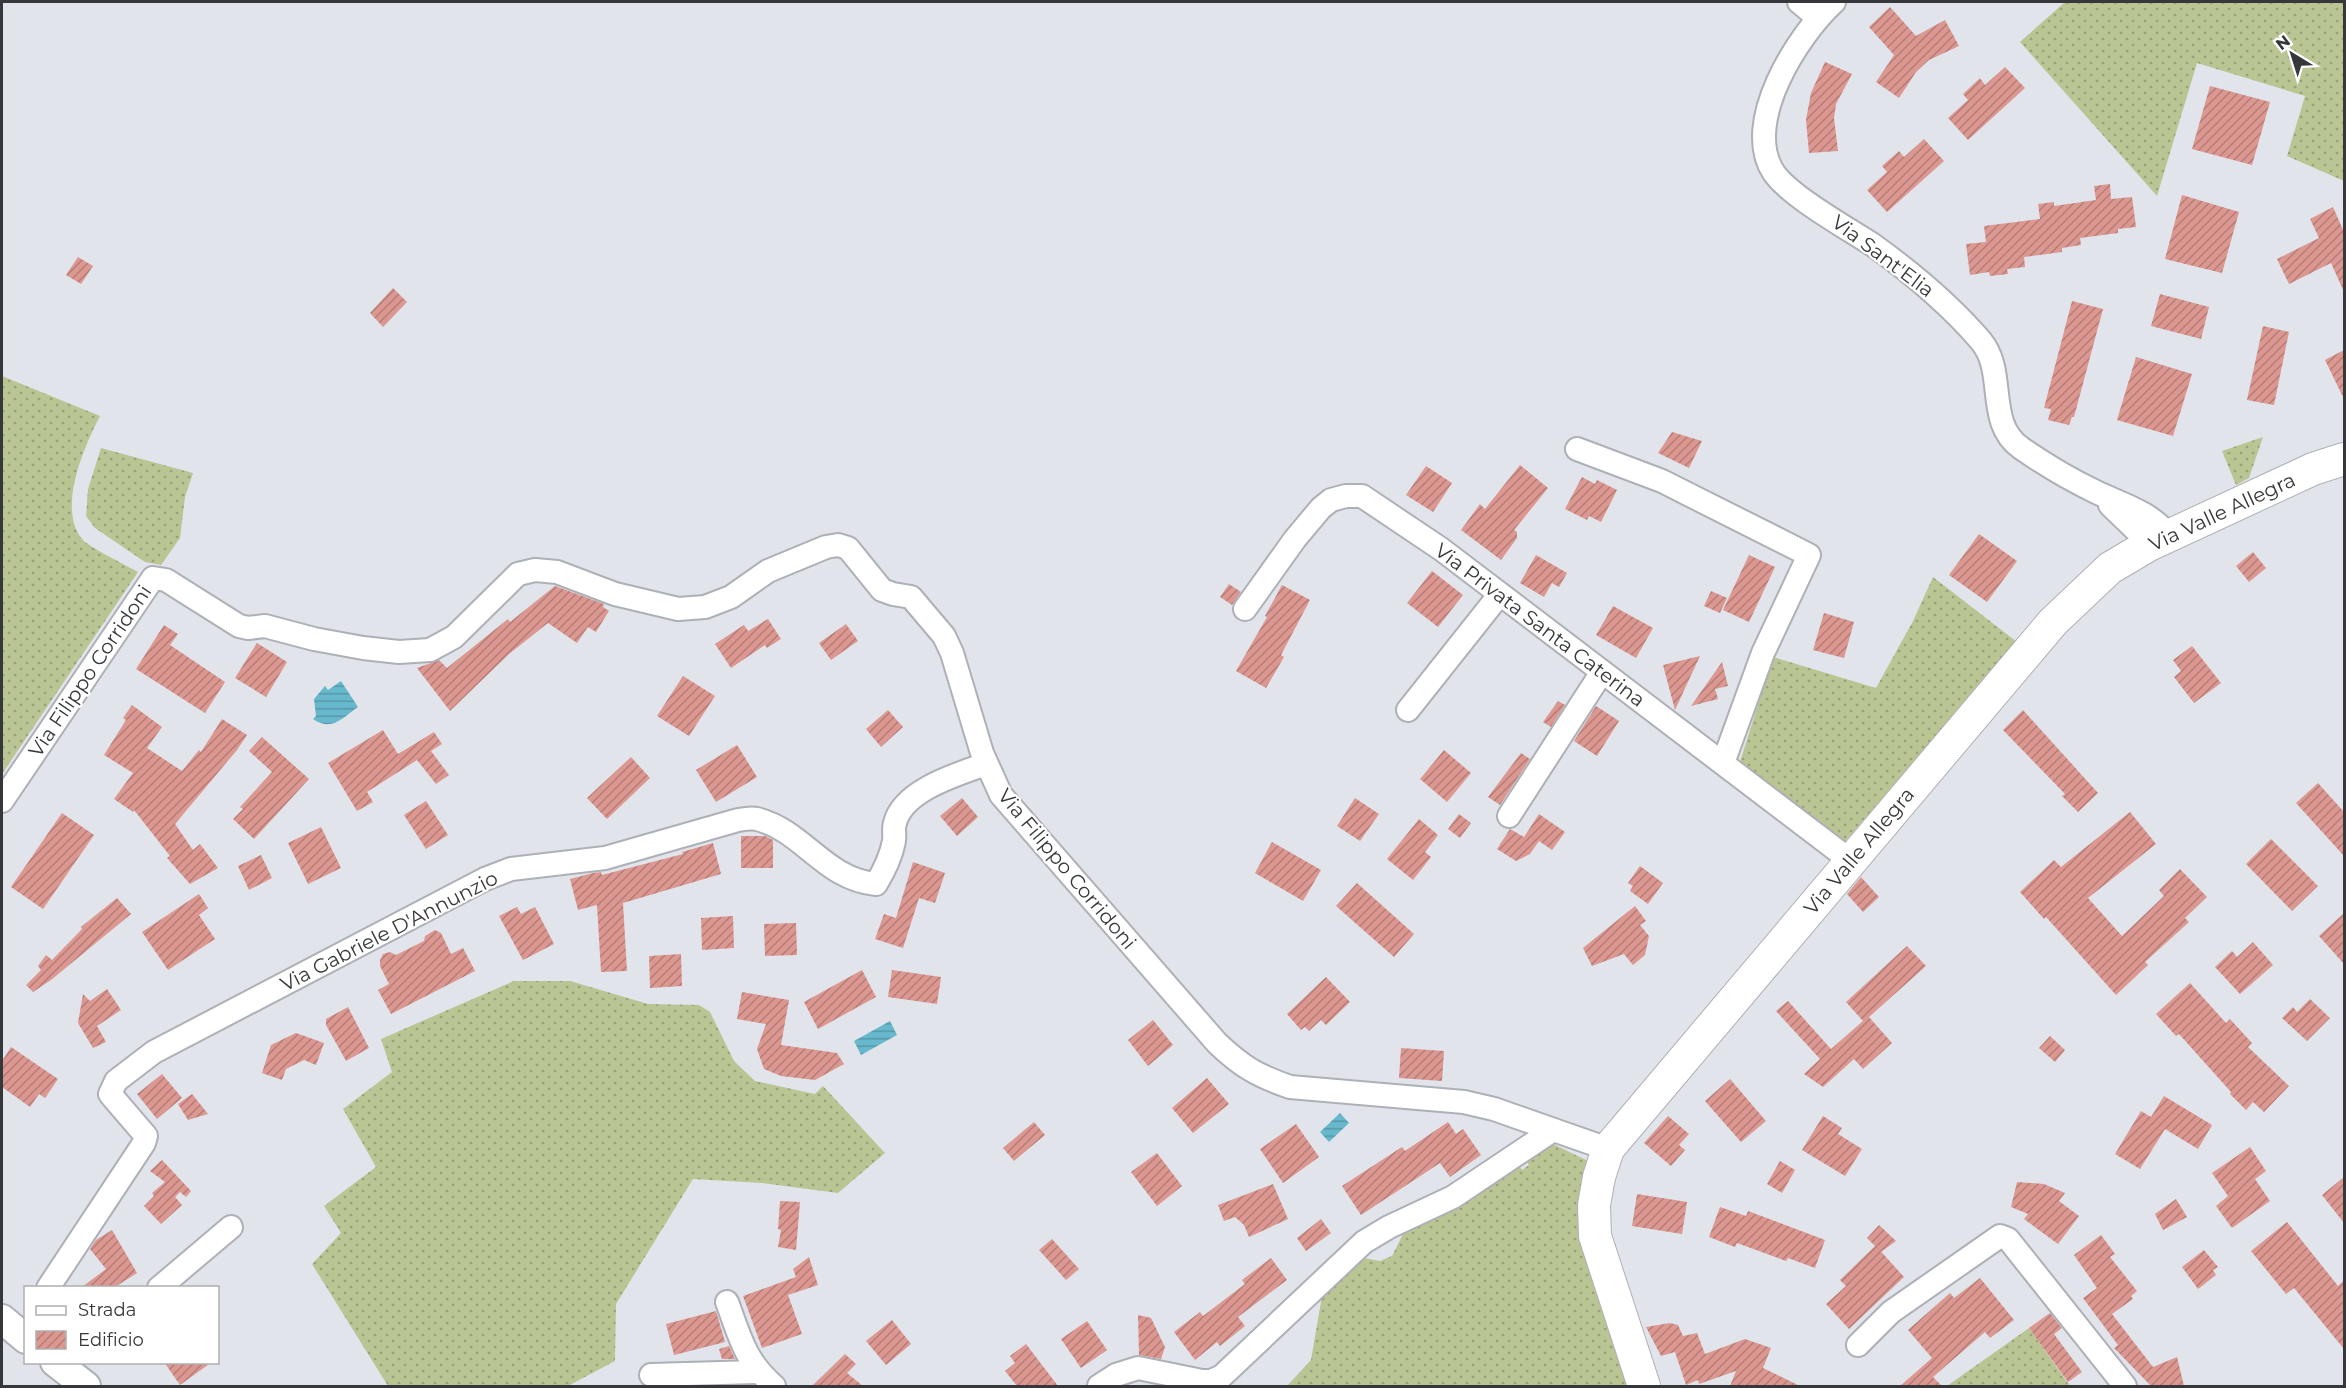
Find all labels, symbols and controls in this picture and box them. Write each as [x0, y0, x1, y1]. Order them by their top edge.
north arrow [2262, 24, 2322, 84]
text: N [2272, 31, 2294, 54]
street label: Via Sant'Elia [1827, 210, 1939, 302]
street label: Via Valle Allegra [2145, 468, 2299, 556]
street label: Via Privata Santa Caterina [1430, 538, 1650, 712]
street label: Via Filippo Corridoni [24, 581, 156, 761]
street label: Via Valle Allegra [1799, 783, 1919, 919]
street label: Via Filippo Corridoni [993, 784, 1141, 954]
street label: Via Gabriele D'Annunzio [276, 866, 502, 996]
legend [24, 1286, 219, 1364]
text: Strada [78, 1299, 136, 1321]
text: Edificio [78, 1329, 144, 1351]

